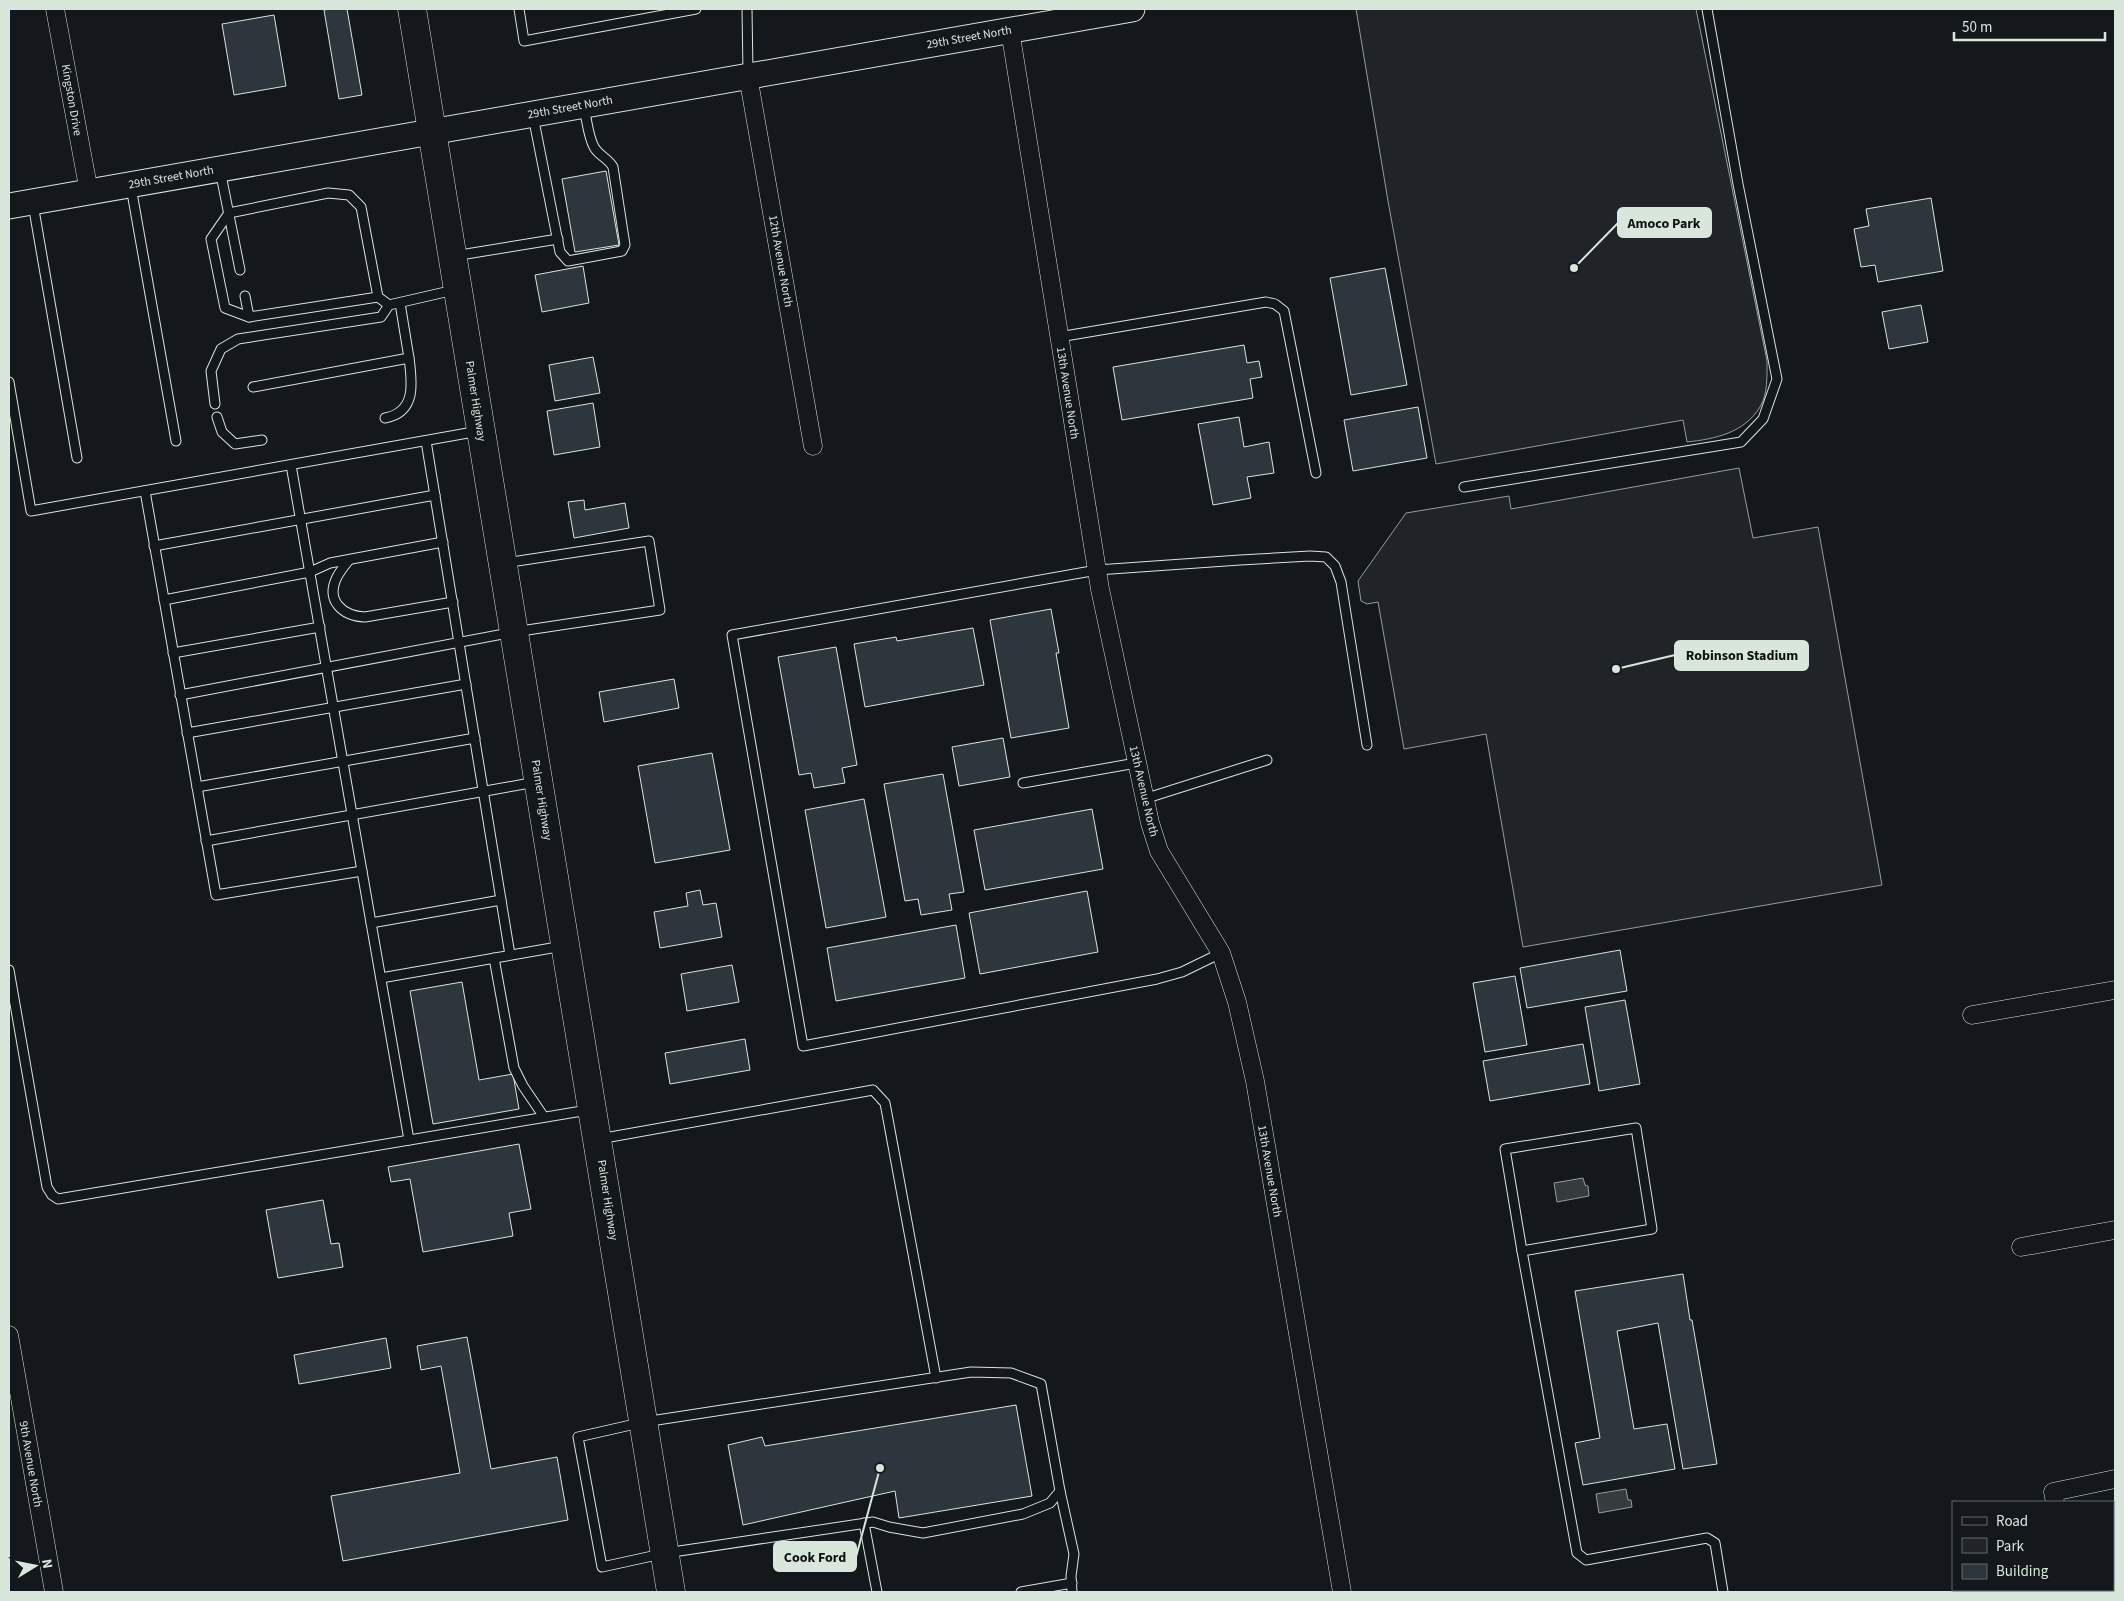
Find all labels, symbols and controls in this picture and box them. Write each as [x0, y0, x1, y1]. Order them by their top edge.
scale bar [1954, 10, 2105, 42]
text: 50 m [1962, 17, 1992, 38]
street label: 29th Street North [925, 22, 1013, 53]
street label: Kingston Drive [57, 63, 86, 137]
street label: 29th Street North [526, 92, 614, 123]
street label: 29th Street North [127, 162, 215, 193]
callout: Amoco Park [1618, 208, 1711, 237]
street label: 12th Avenue North [764, 214, 797, 309]
text: Amoco Park [1626, 214, 1701, 234]
street label: 13th Avenue North [1052, 346, 1083, 440]
street label: Palmer Highway [461, 360, 490, 443]
callout: Robinson Stadium [1675, 641, 1808, 670]
text: Robinson Stadium [1686, 646, 1798, 666]
street label: 13th Avenue North [1125, 744, 1162, 838]
street label: Palmer Highway [527, 759, 556, 842]
street label: 13th Avenue North [1253, 1124, 1286, 1219]
street label: Palmer Highway [593, 1159, 622, 1242]
street label: 9th Avenue North [15, 1420, 46, 1509]
legend [1952, 1501, 2114, 1591]
text: Road [1996, 1511, 2028, 1532]
text: Park [1996, 1536, 2025, 1557]
north arrow [10, 1541, 60, 1591]
callout: Cook Ford [774, 1542, 856, 1571]
text: Cook Ford [784, 1548, 846, 1568]
text: N [36, 1558, 57, 1570]
text: Building [1996, 1561, 2049, 1582]

